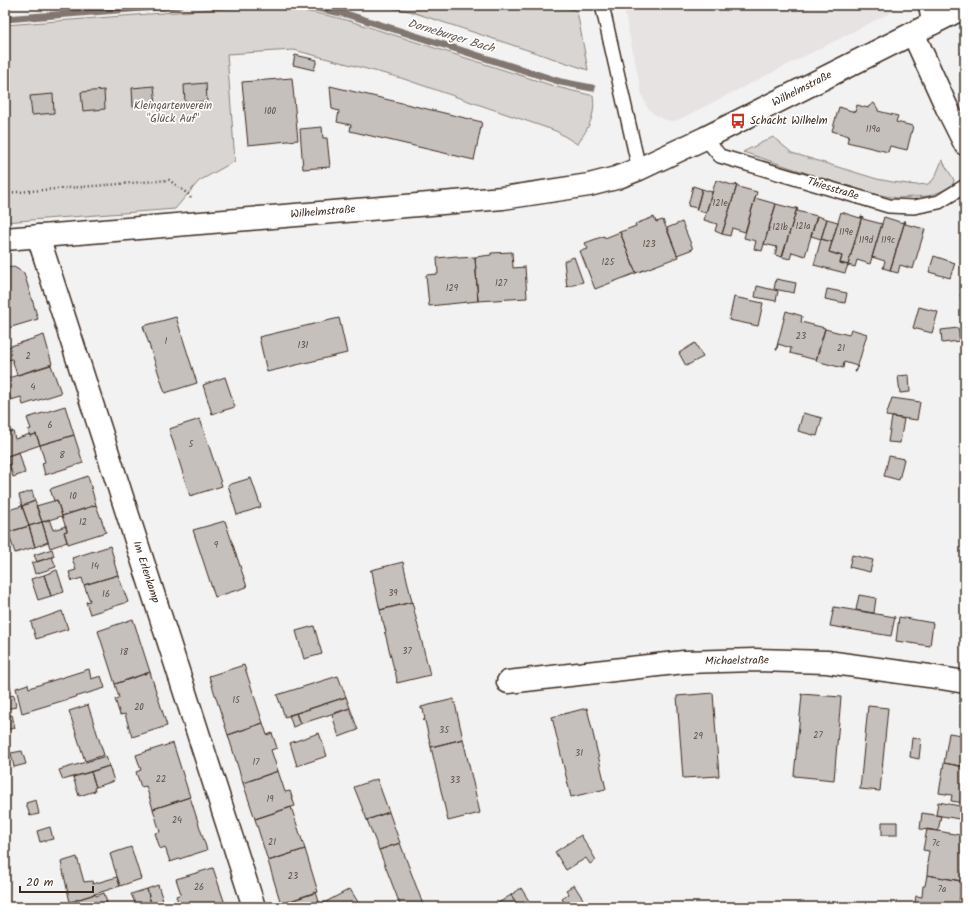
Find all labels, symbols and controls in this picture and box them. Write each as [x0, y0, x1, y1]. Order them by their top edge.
water label: Dorneburger Bach [405, 14, 498, 59]
street label: Wilhelmstraße [769, 66, 835, 112]
park label: Kleingartenverein "Glück Auf" [134, 97, 212, 128]
house number: 100 [264, 104, 276, 119]
bus stop icon: Schacht Wilhelm [729, 112, 747, 130]
place label: Schacht Wilhelm [750, 112, 828, 130]
house number: 119a [866, 122, 880, 137]
street label: Thiesstraße [805, 173, 861, 205]
house number: 121e [713, 196, 727, 211]
street label: Wilhelmstraße [290, 200, 356, 224]
house number: 121a [795, 219, 811, 234]
house number: 121b [772, 220, 788, 235]
house number: 119e [839, 225, 853, 240]
house number: 119d [859, 233, 874, 248]
house number: 119c [881, 233, 895, 248]
house number: 123 [642, 237, 656, 252]
house number: 125 [602, 255, 616, 270]
house number: 127 [495, 276, 508, 291]
house number: 129 [446, 281, 459, 296]
house number: 23 [796, 329, 806, 344]
house number: 1 [165, 334, 168, 349]
house number: 131 [298, 338, 309, 353]
house number: 21 [837, 341, 845, 356]
house number: 2 [25, 349, 31, 364]
house number: 4 [31, 380, 36, 395]
house number: 6 [47, 418, 53, 433]
house number: 5 [189, 437, 195, 452]
house number: 8 [59, 448, 65, 463]
house number: 10 [69, 489, 77, 504]
house number: 12 [79, 515, 87, 530]
house number: 9 [214, 538, 219, 553]
street label: Im Erlenkamp [127, 539, 165, 606]
house number: 14 [91, 559, 99, 574]
house number: 39 [388, 586, 398, 601]
house number: 16 [102, 587, 110, 602]
house number: 37 [402, 644, 412, 659]
house number: 18 [120, 645, 129, 660]
street label: Michaelstraße [705, 651, 769, 671]
house number: 15 [232, 693, 241, 708]
house number: 20 [134, 700, 144, 715]
house number: 35 [439, 723, 450, 738]
house number: 27 [813, 728, 824, 743]
house number: 29 [693, 729, 703, 744]
house number: 31 [575, 746, 583, 761]
house number: 17 [253, 755, 260, 770]
house number: 22 [156, 772, 166, 787]
house number: 33 [450, 773, 460, 788]
house number: 19 [266, 792, 274, 807]
house number: 24 [172, 813, 182, 828]
house number: 21 [268, 835, 276, 850]
house number: 7c [932, 836, 940, 851]
scale bar [20, 868, 93, 894]
house number: 23 [288, 869, 298, 884]
text: 20 m [26, 873, 54, 892]
house number: 26 [194, 880, 204, 895]
house number: 7a [938, 882, 946, 897]

